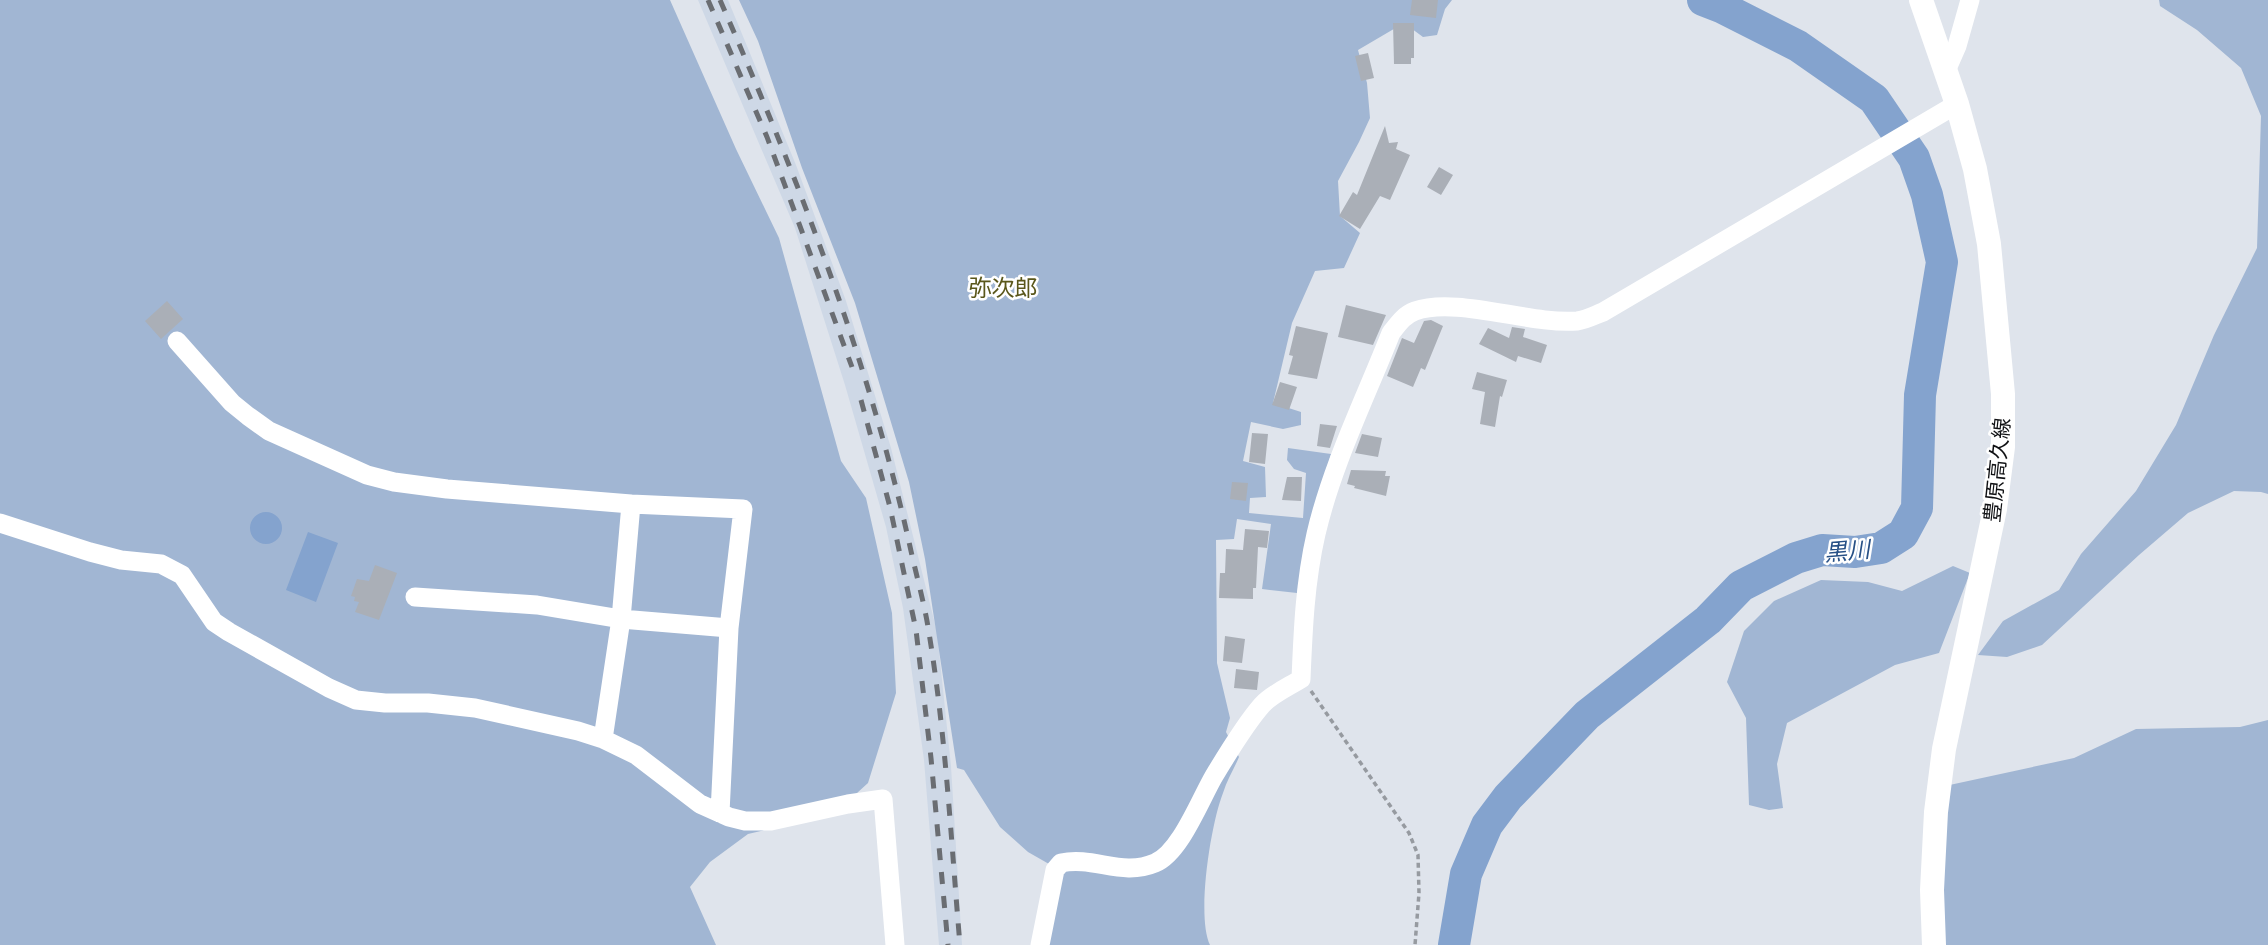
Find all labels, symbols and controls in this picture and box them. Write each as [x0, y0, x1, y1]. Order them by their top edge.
district label: 弥次郎 [969, 274, 1038, 302]
street label: 豊原高久線 [1979, 416, 2015, 524]
water label: 黒川 [1823, 535, 1874, 567]

